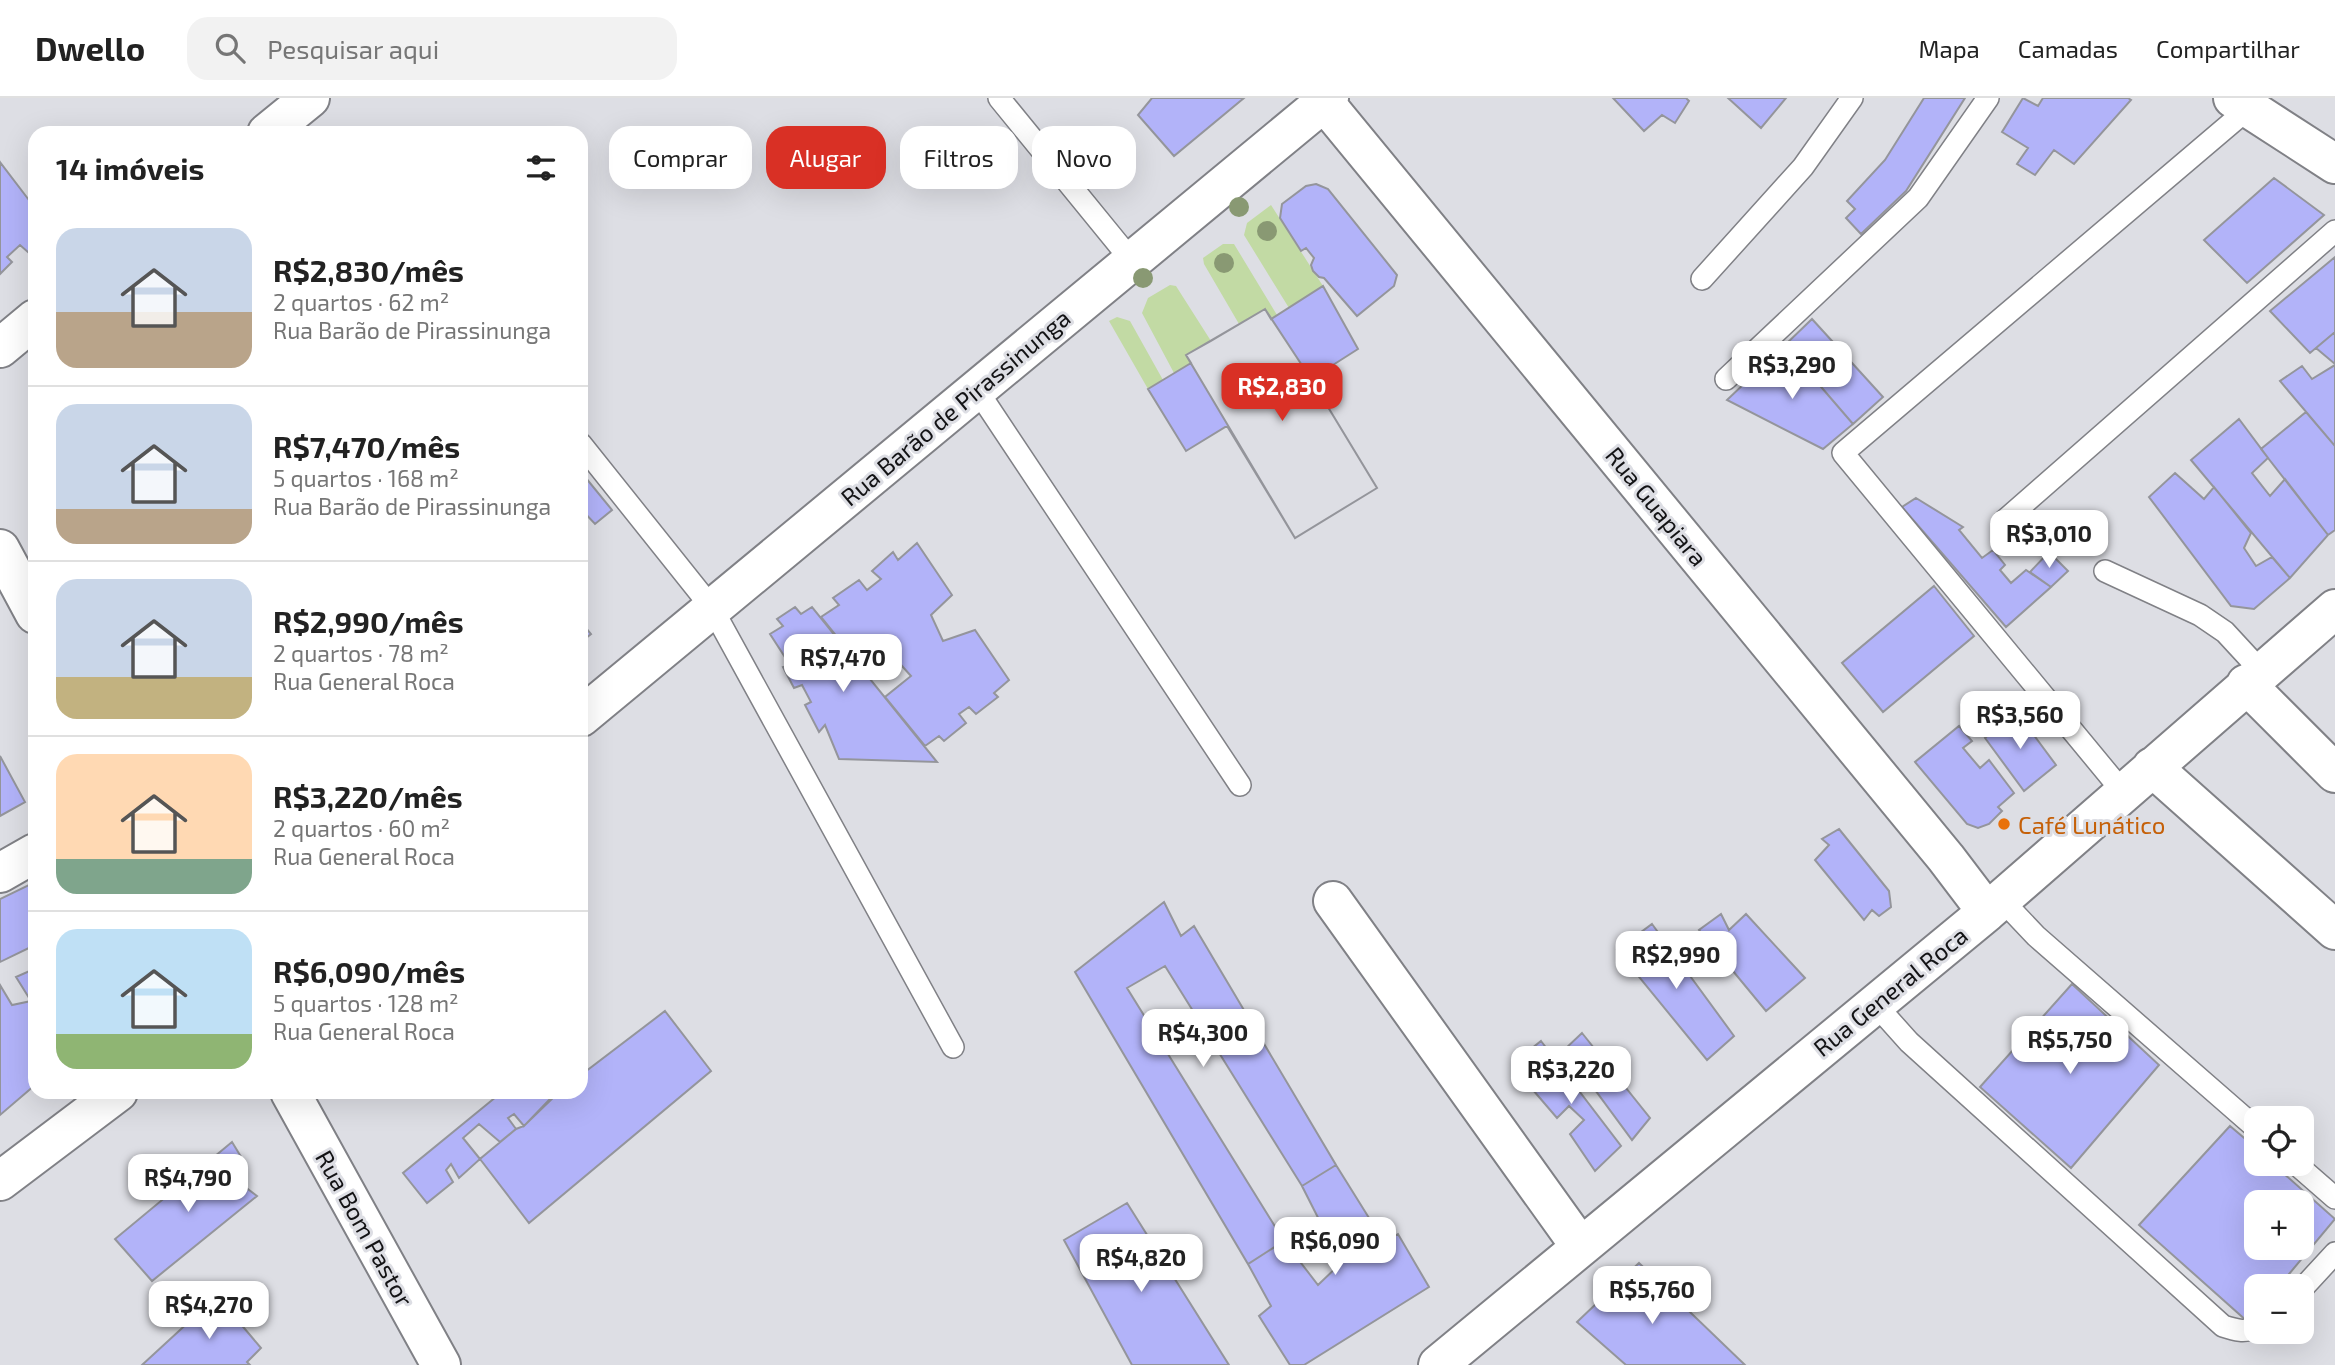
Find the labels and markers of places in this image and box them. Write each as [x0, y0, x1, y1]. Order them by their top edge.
pin: R$3,290 [1727, 342, 1857, 401]
pin: R$2,830 [1217, 364, 1347, 423]
pin: R$3,010 [1984, 510, 2114, 570]
pin: R$7,470 [778, 634, 908, 694]
pin: R$3,560 [1955, 692, 2085, 751]
place label: Café Lunático [2018, 810, 2165, 839]
marker: Café Lunático [1996, 816, 2012, 832]
pin: R$2,990 [1611, 932, 1741, 991]
pin: R$4,300 [1138, 1010, 1268, 1069]
pin: R$5,750 [2005, 1016, 2135, 1076]
pin: R$3,220 [1506, 1046, 1636, 1106]
pin: R$4,790 [123, 1154, 253, 1214]
pin: R$6,090 [1270, 1218, 1400, 1277]
pin: R$4,820 [1076, 1234, 1206, 1294]
pin: R$5,760 [1587, 1266, 1717, 1326]
pin: R$4,270 [144, 1282, 274, 1341]

